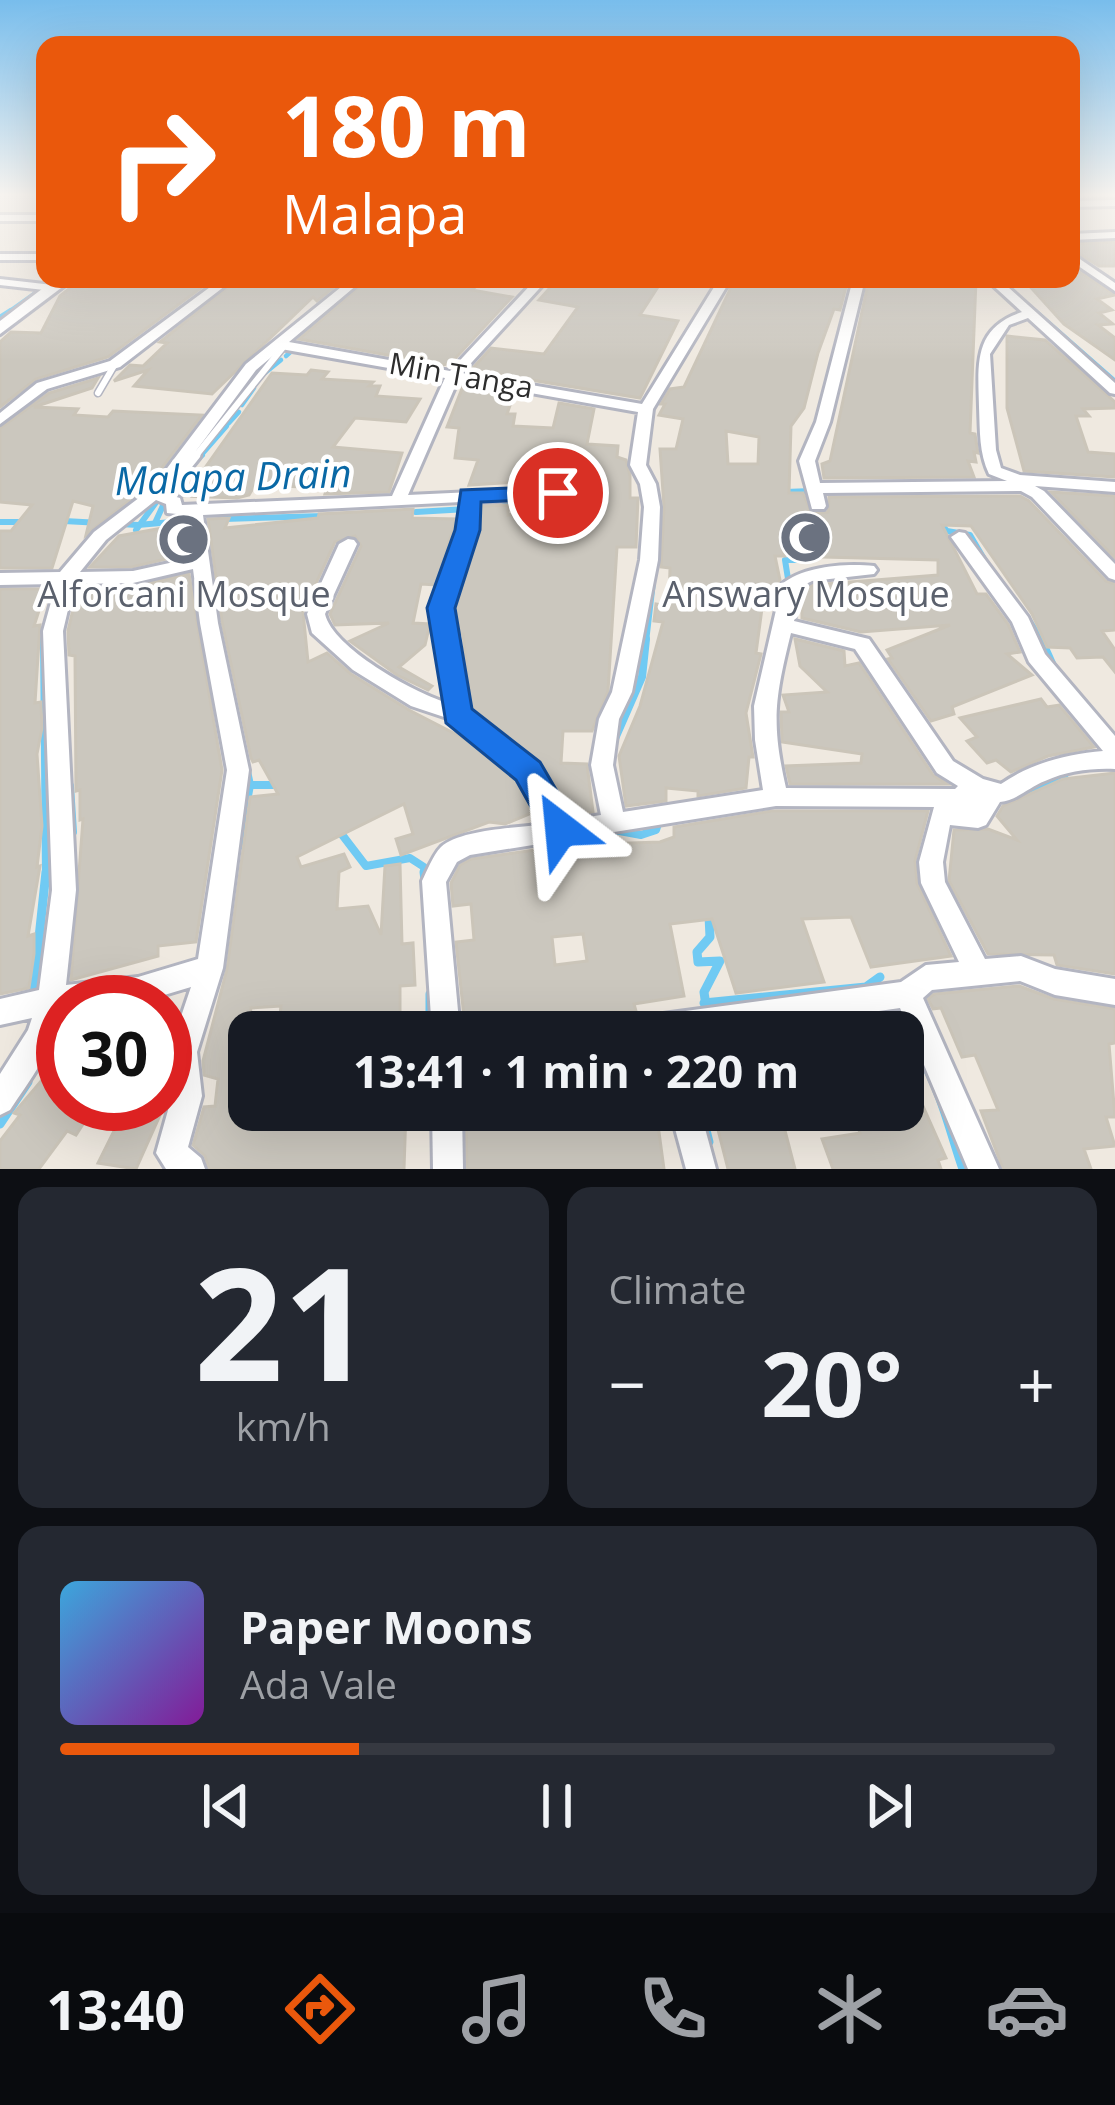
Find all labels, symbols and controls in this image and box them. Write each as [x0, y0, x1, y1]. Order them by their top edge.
text: 180 m [282, 67, 530, 182]
icon: right [84, 84, 240, 240]
text: Malapa [282, 176, 467, 250]
street label: Min Tanga [386, 342, 536, 407]
pin [507, 442, 609, 544]
water label: Malapa Drain [114, 445, 352, 506]
icon: arrive [525, 460, 591, 526]
mosque icon: Answary Mosque [778, 510, 834, 566]
mosque icon: Alforcani Mosque [156, 511, 212, 567]
place label: Alforcani Mosque [37, 569, 331, 618]
place label: Answary Mosque [662, 569, 950, 618]
position arrow [498, 766, 624, 892]
speed limit sign: 30 [36, 975, 192, 1131]
text: 13:41 · 1 min · 220 m [353, 1040, 799, 1101]
text: 21 [194, 1214, 372, 1427]
text: Climate [609, 1262, 746, 1315]
text: 20° [761, 1321, 902, 1443]
text: − [609, 1338, 646, 1428]
text: + [1017, 1338, 1055, 1428]
text: km/h [236, 1399, 331, 1452]
text: Paper Moons [240, 1596, 533, 1657]
text: Ada Vale [240, 1657, 397, 1710]
icon: previous [193, 1773, 259, 1839]
icon: pause [524, 1773, 590, 1839]
icon: next [856, 1773, 922, 1839]
icon: directions [278, 1967, 362, 2051]
icon: music [455, 1967, 539, 2051]
icon: phone [631, 1967, 715, 2051]
icon: climate [808, 1967, 892, 2051]
icon: car [985, 1967, 1069, 2051]
text: 13:40 [46, 1972, 185, 2046]

